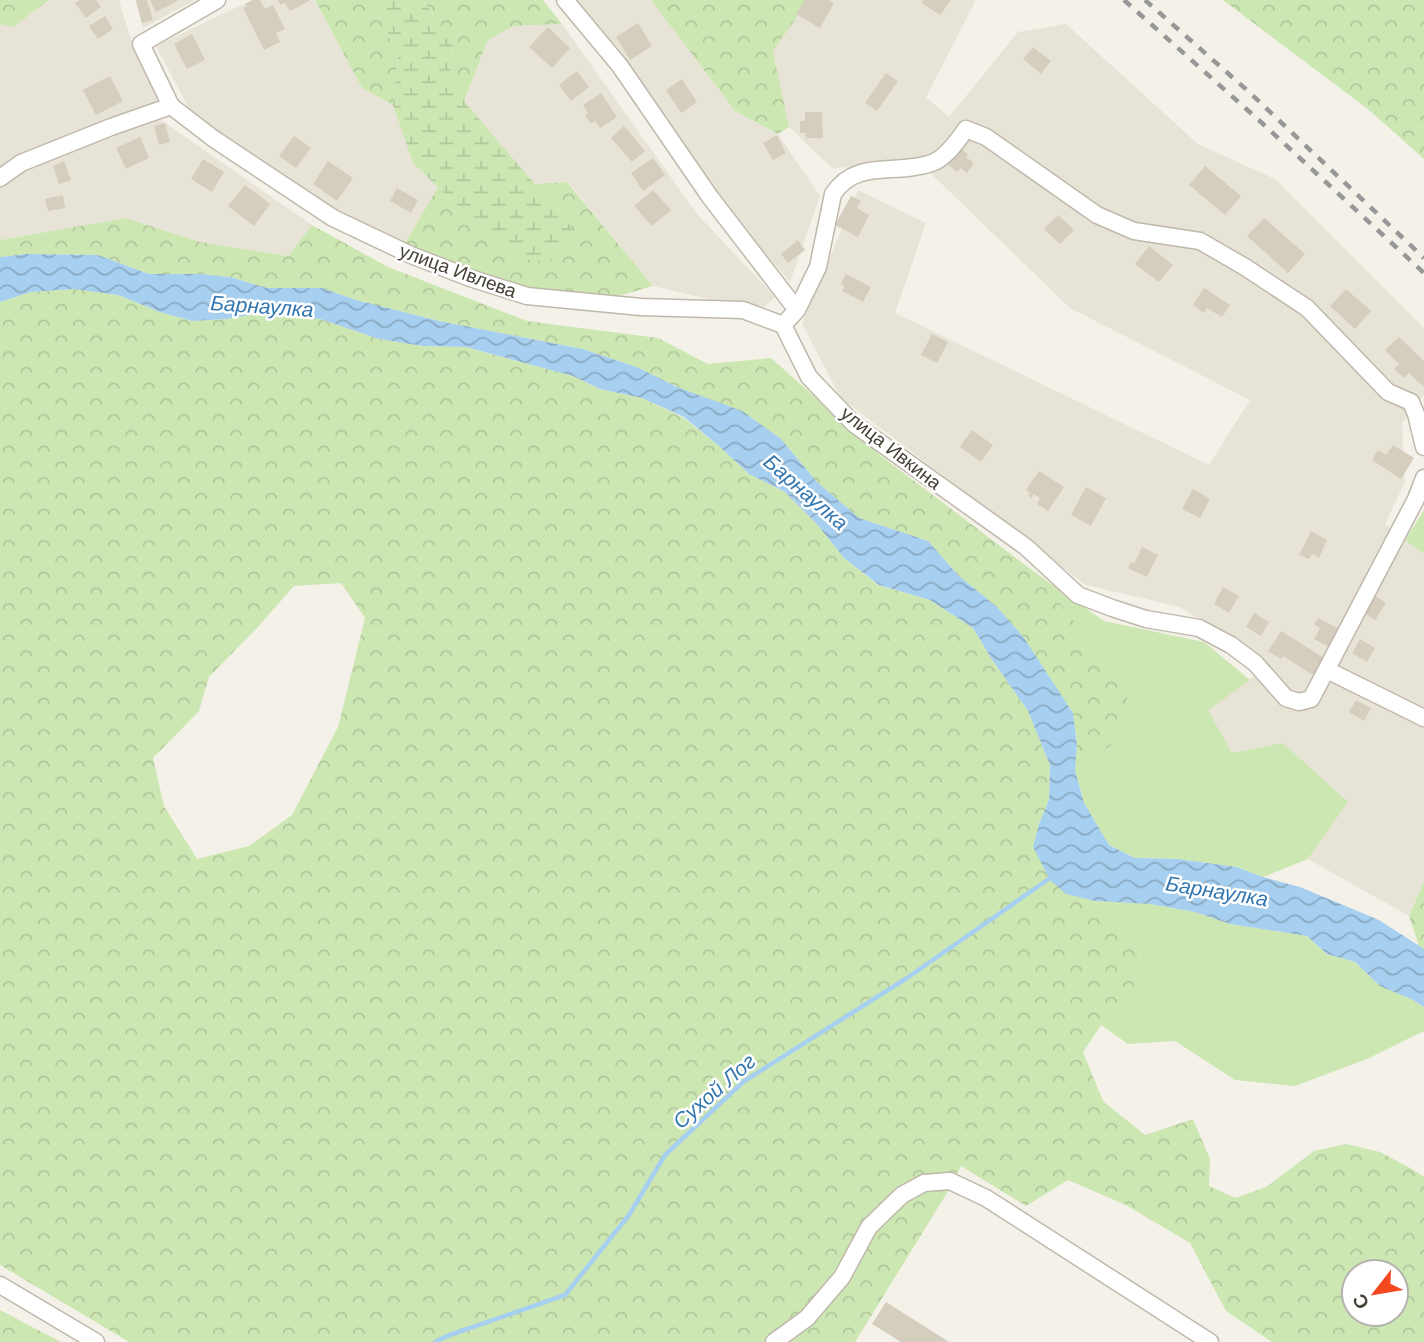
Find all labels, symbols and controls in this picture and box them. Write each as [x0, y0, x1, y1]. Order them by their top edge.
street label: улица Ивлева [397, 240, 520, 302]
water label: Барнаулка [210, 291, 314, 321]
street label: улица Ивкина [837, 402, 946, 494]
water label: Барнаулка [759, 449, 853, 535]
water label: Барнаулка [1164, 872, 1270, 910]
water label: Сухой Лог [668, 1049, 760, 1133]
north arrow [1340, 1258, 1410, 1328]
text: С [1348, 1290, 1373, 1313]

